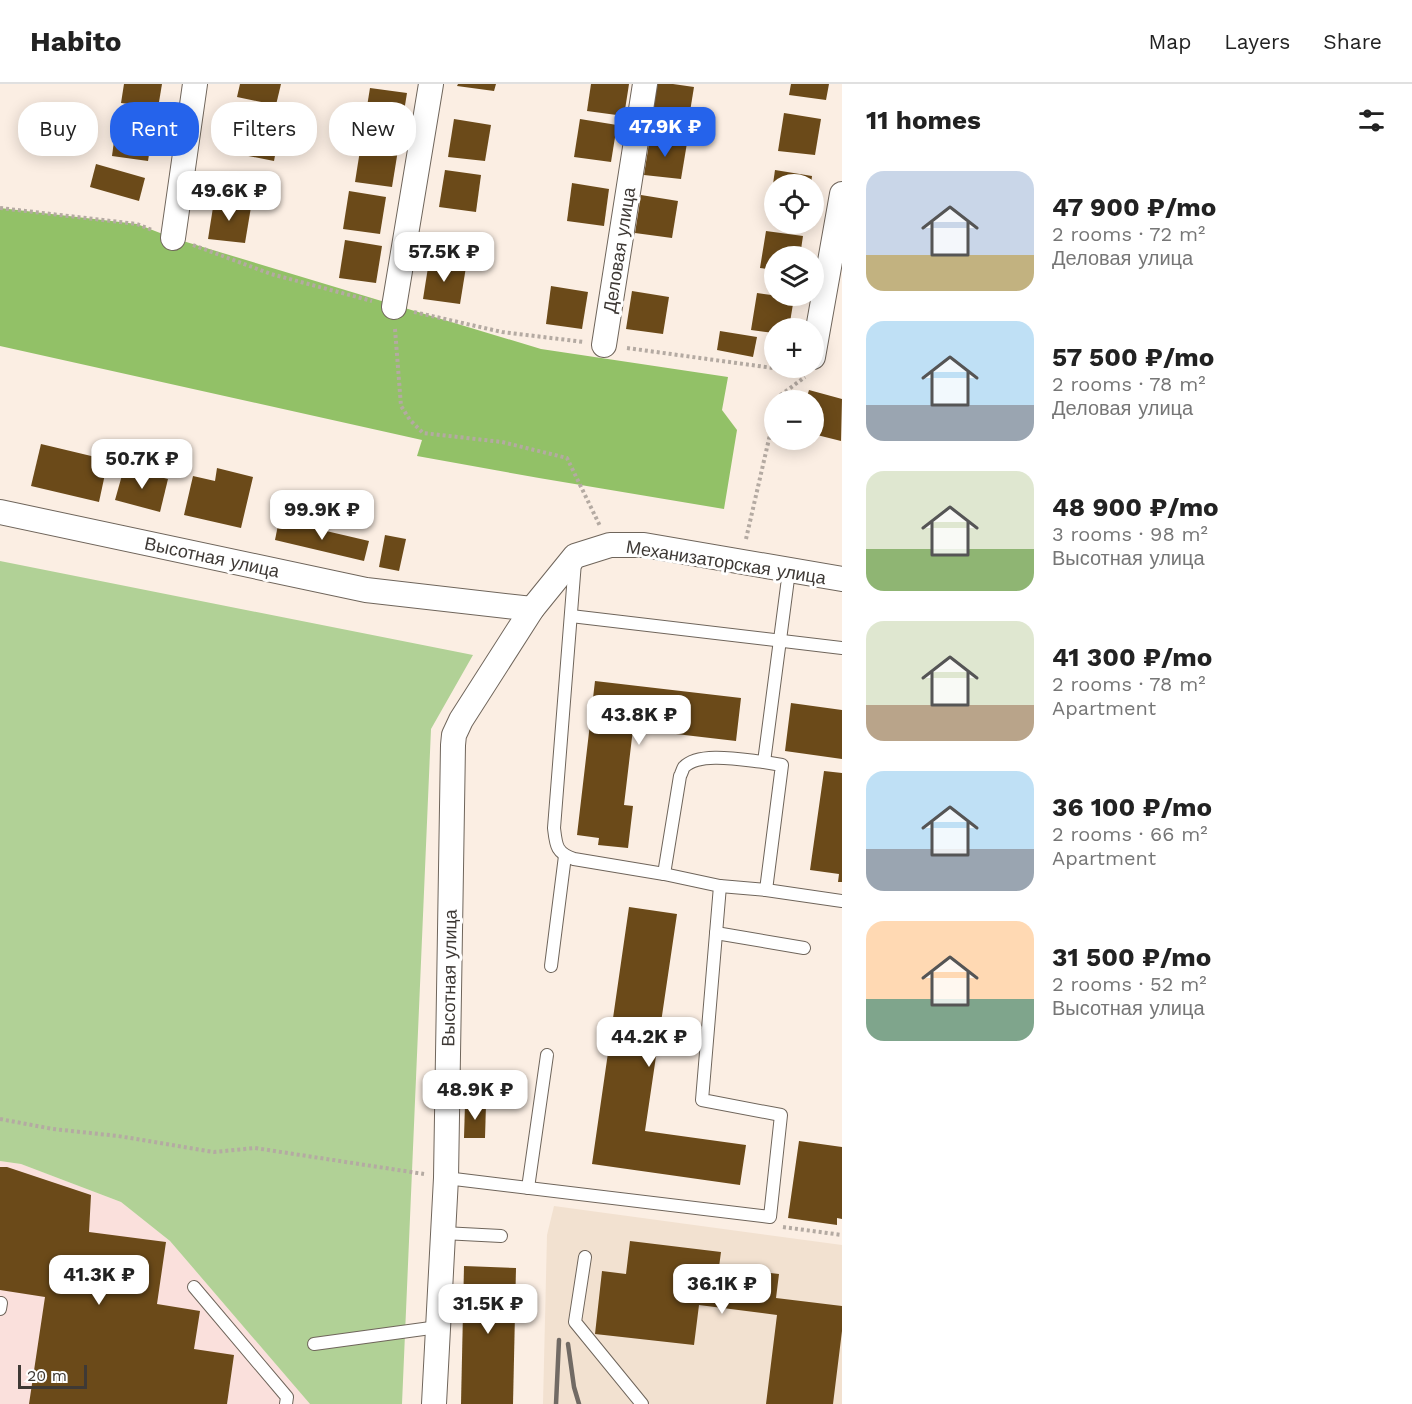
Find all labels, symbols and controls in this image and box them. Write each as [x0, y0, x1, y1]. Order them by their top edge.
text: Habito [30, 25, 122, 58]
text: Map [1148, 29, 1191, 54]
text: Layers [1224, 29, 1290, 54]
text: Share [1323, 29, 1382, 54]
chip: Buy [18, 102, 98, 156]
chip: Rent [110, 102, 199, 156]
chip: Filters [211, 102, 317, 156]
chip: New [329, 102, 416, 156]
icon: filters [1355, 104, 1388, 137]
text: 11 homes [866, 105, 981, 135]
pin: 47.9K ₽ [610, 107, 720, 158]
text: 47.9K ₽ [628, 114, 702, 138]
pin: 49.6K ₽ [174, 171, 284, 222]
map controls [764, 174, 824, 450]
button: locate [764, 174, 824, 234]
text: 49.6K ₽ [191, 178, 267, 202]
street label: Деловая улица [599, 185, 639, 314]
text: 47 900 ₽/mo [1052, 192, 1216, 222]
icon: home [914, 195, 986, 267]
text: 2 rooms · 72 m² [1052, 222, 1205, 246]
pin: 57.5K ₽ [389, 232, 499, 283]
text: 57.5K ₽ [408, 239, 480, 263]
button: layers [764, 246, 824, 306]
text: Деловая улица [1052, 246, 1193, 270]
button: + [764, 318, 824, 378]
text: 57 500 ₽/mo [1052, 342, 1214, 372]
icon: home [914, 345, 986, 417]
text: 2 rooms · 78 m² [1052, 372, 1206, 396]
button: − [764, 390, 824, 450]
text: Деловая улица [1052, 396, 1193, 420]
pin: 50.7K ₽ [87, 439, 197, 490]
text: 50.7K ₽ [105, 446, 179, 470]
pin: 99.9K ₽ [267, 490, 377, 541]
text: 48 900 ₽/mo [1052, 492, 1219, 522]
icon: home [914, 495, 986, 567]
text: 99.9K ₽ [284, 497, 360, 521]
text: 3 rooms · 98 m² [1052, 522, 1208, 546]
street label: Высотная улица [143, 532, 282, 582]
street label: Механизаторская улица [625, 536, 828, 588]
text: Высотная улица [1052, 546, 1205, 570]
text: 41 300 ₽/mo [1052, 642, 1212, 672]
icon: home [914, 645, 986, 717]
text: 2 rooms · 78 m² [1052, 672, 1206, 696]
pin: 43.8K ₽ [584, 695, 694, 746]
text: Apartment [1052, 696, 1156, 720]
text: 43.8K ₽ [601, 702, 677, 726]
text: 36 100 ₽/mo [1052, 792, 1212, 822]
icon: home [914, 795, 986, 867]
text: 2 rooms · 66 m² [1052, 822, 1208, 846]
text: Apartment [1052, 846, 1156, 870]
street label: Высотная улица [437, 908, 461, 1047]
text: 31 500 ₽/mo [1052, 942, 1211, 972]
icon: home [914, 945, 986, 1017]
text: 2 rooms · 52 m² [1052, 972, 1207, 996]
text: Высотная улица [1052, 996, 1205, 1020]
pin: 44.2K ₽ [594, 1017, 704, 1068]
text: 44.2K ₽ [611, 1024, 687, 1048]
pin: 48.9K ₽ [420, 1070, 530, 1121]
text: 48.9K ₽ [437, 1077, 513, 1101]
pin: 41.3K ₽ [44, 1255, 154, 1306]
text: 41.3K ₽ [63, 1262, 135, 1286]
pin: 36.1K ₽ [667, 1264, 777, 1315]
text: 36.1K ₽ [687, 1271, 757, 1295]
pin: 31.5K ₽ [433, 1284, 543, 1335]
text: 31.5K ₽ [452, 1291, 524, 1315]
scale bar [18, 1362, 87, 1390]
text: 20 m [27, 1366, 67, 1385]

